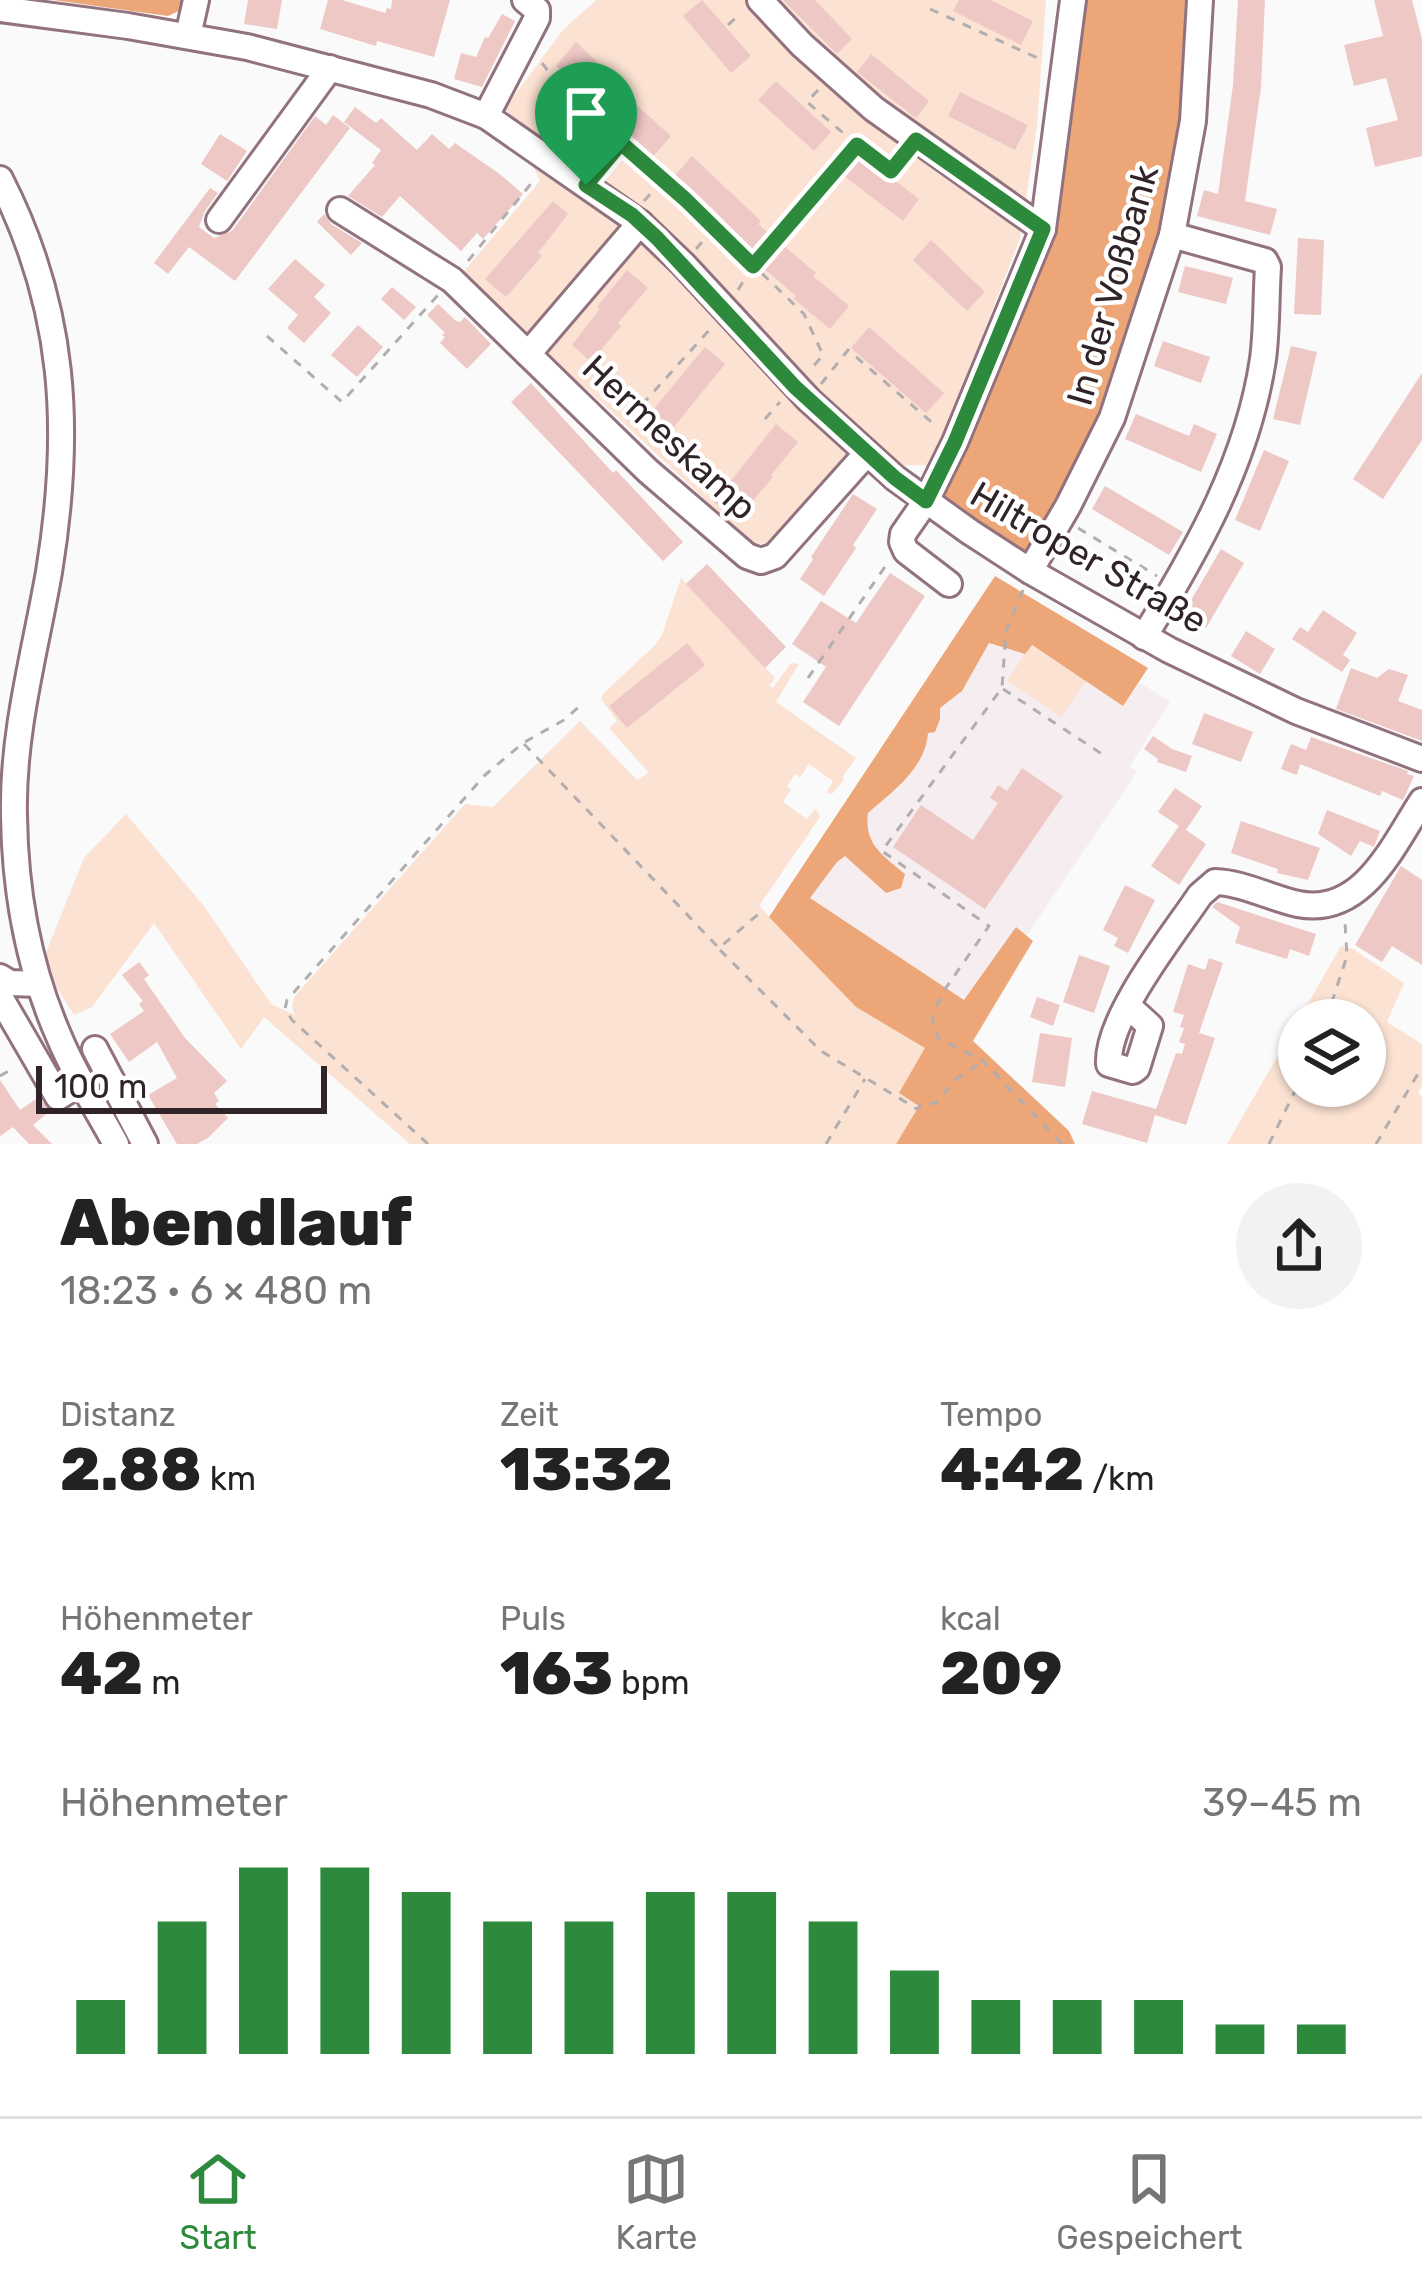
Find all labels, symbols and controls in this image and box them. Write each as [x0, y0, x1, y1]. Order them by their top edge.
pin [535, 62, 637, 185]
icon: arrive [553, 80, 619, 146]
street label: In der Voßbank [1058, 160, 1167, 410]
street label: Hermeskamp [574, 346, 765, 529]
street label: Hiltroper Straße [963, 472, 1215, 642]
map controls [1278, 999, 1386, 1107]
button: layers [1278, 999, 1386, 1107]
scale bar [36, 1060, 327, 1113]
text: 100 m [54, 1067, 147, 1106]
text: Abendlauf [60, 1183, 412, 1262]
button: share [1236, 1183, 1362, 1309]
text: 18:23 · 6 × 480 m [60, 1268, 372, 1314]
text: Distanz [60, 1395, 175, 1434]
text: Zeit [500, 1395, 559, 1434]
text: Tempo [940, 1395, 1042, 1434]
text: 2.88 [60, 1434, 202, 1505]
text: 13:32 [500, 1434, 673, 1505]
text: 4:42 [940, 1434, 1084, 1505]
text: km [202, 1459, 256, 1498]
text: /km [1084, 1459, 1154, 1498]
text: Höhenmeter [60, 1599, 253, 1638]
text: Puls [500, 1599, 566, 1638]
text: kcal [940, 1599, 1001, 1638]
text: 42 [60, 1638, 143, 1709]
text: 163 [500, 1638, 613, 1709]
text: 209 [940, 1638, 1062, 1709]
text: m [143, 1663, 181, 1702]
text: bpm [613, 1663, 690, 1702]
text: Höhenmeter [60, 1780, 288, 1826]
text: 39–45 m [1202, 1780, 1362, 1826]
tab: Start [180, 2146, 257, 2257]
tab: Karte [616, 2146, 697, 2257]
tab: Gespeichert [1056, 2146, 1243, 2257]

